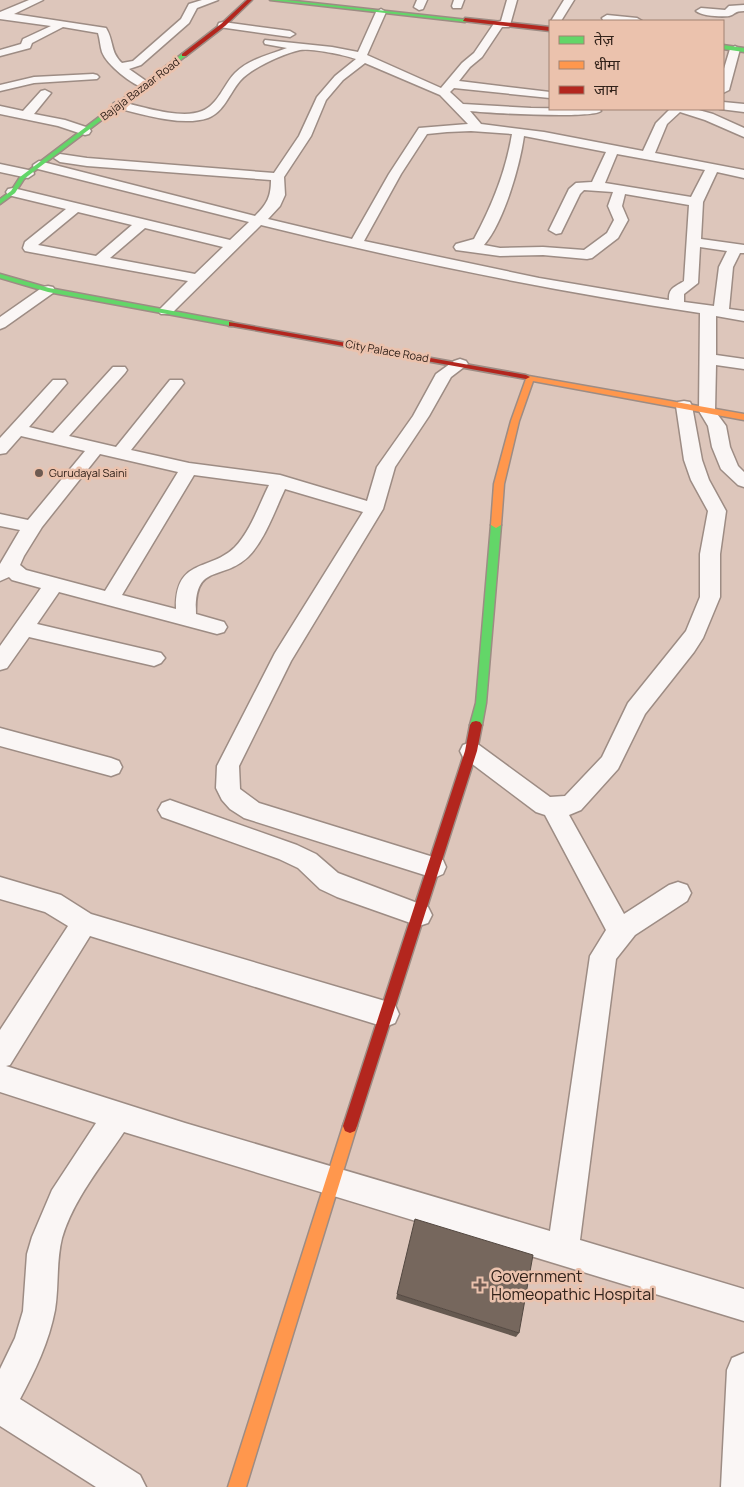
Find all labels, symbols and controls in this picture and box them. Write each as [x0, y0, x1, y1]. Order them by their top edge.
legend [549, 20, 724, 110]
text: तेज़ [594, 29, 615, 50]
street label: Bajaja Bazaar Road [97, 54, 182, 123]
text: धीमा [594, 54, 621, 75]
text: जाम [594, 79, 619, 100]
street label: City Palace Road [344, 336, 430, 365]
place label: Gurudayal Saini [49, 465, 127, 480]
marker: Gurudayal Saini [33, 467, 45, 479]
place label: Government Homeopathic Hospital [491, 1265, 655, 1305]
marker: Government Homeopathic Hospital [473, 1278, 487, 1292]

